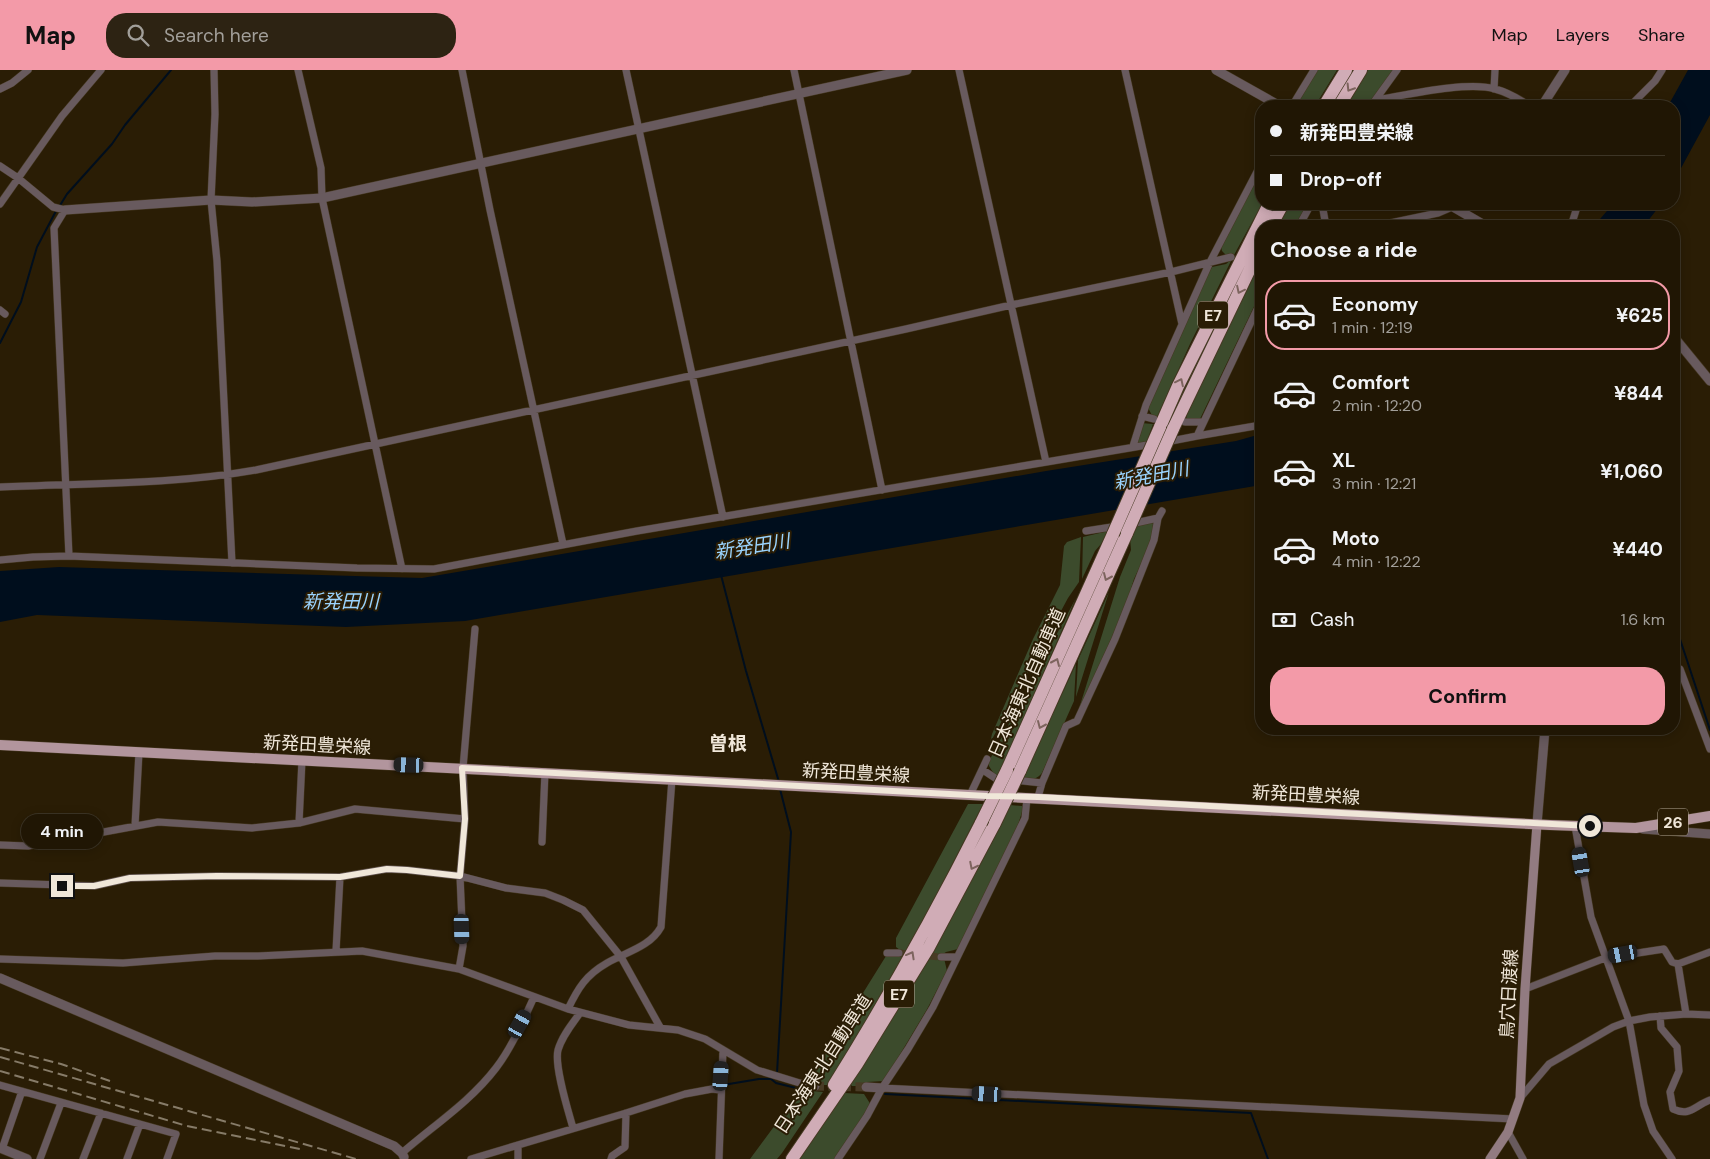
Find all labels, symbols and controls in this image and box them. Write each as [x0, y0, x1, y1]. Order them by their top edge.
search box [106, 13, 456, 58]
text: Map [25, 20, 76, 51]
icon: search [124, 21, 152, 49]
text: Search here [164, 23, 269, 48]
text: Map [1492, 23, 1528, 47]
text: Layers [1556, 23, 1610, 47]
text: Share [1638, 23, 1685, 47]
one-way arrow [1347, 83, 1357, 92]
text: 新発田豊栄線 [1300, 120, 1414, 145]
text: Drop-off [1300, 167, 1382, 192]
text: Choose a ride [1270, 235, 1418, 264]
one-way arrow [1236, 285, 1246, 294]
text: Economy [1332, 292, 1419, 317]
icon: car [1272, 293, 1317, 338]
road number: E7 [1198, 302, 1228, 328]
text: ¥625 [1616, 303, 1663, 328]
text: 1 min · 12:19 [1332, 317, 1413, 338]
text: Comfort [1332, 370, 1410, 395]
icon: car [1272, 371, 1317, 416]
one-way arrow [1173, 379, 1183, 388]
text: ¥844 [1614, 381, 1663, 406]
text: 2 min · 12:20 [1332, 395, 1422, 416]
text: XL [1332, 448, 1355, 473]
icon: car [1272, 449, 1317, 494]
water label: 新発田川 [1111, 456, 1193, 495]
text: ¥1,060 [1600, 459, 1663, 484]
text: 3 min · 12:21 [1332, 473, 1416, 494]
text: Moto [1332, 526, 1380, 551]
icon: car [1272, 527, 1317, 572]
water label: 新発田川 [713, 528, 794, 565]
text: ¥440 [1613, 537, 1663, 562]
text: 4 min · 12:22 [1332, 551, 1421, 572]
one-way arrow [1103, 572, 1114, 581]
water label: 新発田川 [303, 589, 381, 614]
street label: 日本海東北自動車道 [983, 604, 1071, 762]
icon: cash [1270, 606, 1298, 634]
text: Cash [1310, 607, 1354, 632]
text: 1.6 km [1621, 609, 1665, 630]
one-way arrow [1049, 658, 1060, 667]
button: Confirm [1270, 667, 1665, 725]
one-way arrow [1036, 720, 1047, 729]
street label: 新発田豊栄線 [262, 730, 372, 760]
district label: 曽根 [709, 731, 747, 756]
car [393, 757, 424, 773]
street label: 新発田豊栄線 [801, 758, 911, 788]
street label: 新発田豊栄線 [1251, 780, 1361, 810]
road number: 26 [1658, 809, 1688, 836]
callout: 4 min [21, 814, 103, 848]
route start [1579, 815, 1601, 837]
text: 4 min [40, 821, 84, 842]
car [1571, 846, 1590, 878]
one-way arrow [969, 861, 979, 870]
route end [51, 875, 73, 897]
car [453, 914, 470, 944]
car [1606, 944, 1639, 964]
street label: 鳥穴日渡線 [1495, 948, 1523, 1040]
one-way arrow [905, 951, 915, 960]
road number: E7 [884, 981, 914, 1008]
street label: 日本海東北自動車道 [769, 990, 877, 1138]
car [506, 1007, 533, 1041]
car [712, 1061, 729, 1091]
car [971, 1086, 1002, 1102]

